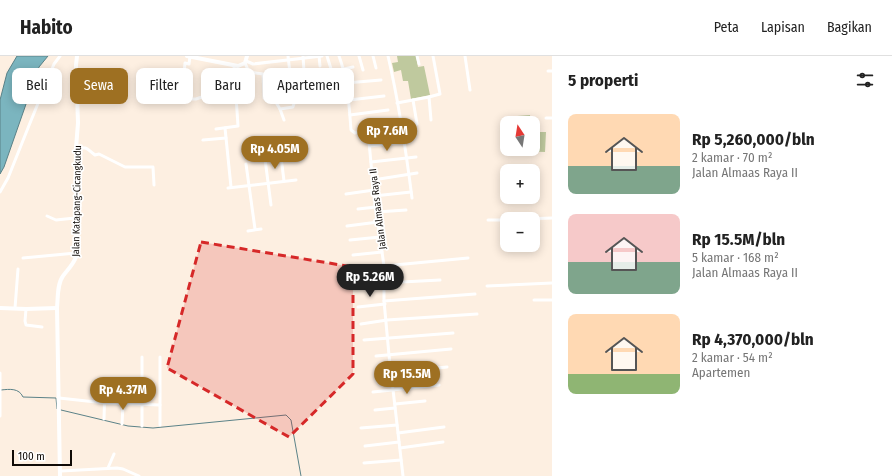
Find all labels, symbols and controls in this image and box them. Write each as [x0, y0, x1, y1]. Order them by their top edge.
text: Habito [20, 16, 73, 39]
text: Peta [714, 19, 739, 36]
text: Lapisan [761, 19, 805, 36]
text: Bagikan [827, 19, 872, 36]
chip: Beli [12, 68, 62, 104]
chip: Sewa [70, 68, 128, 104]
chip: Filter [136, 68, 193, 104]
chip: Baru [201, 68, 255, 104]
chip: Apartemen [263, 68, 354, 104]
icon: filters [854, 69, 876, 91]
text: 5 properti [568, 70, 638, 91]
north arrow [500, 116, 540, 156]
map controls [500, 116, 540, 252]
pin: Rp 7.6M [350, 118, 424, 152]
text: Rp 7.6M [366, 123, 408, 138]
text: Rp 5,260,000/bln [692, 129, 815, 150]
icon: home [600, 130, 648, 178]
pin: Rp 4.05M [234, 136, 316, 170]
text: Rp 4.05M [250, 141, 300, 156]
street label: Jalan Katapang-Cicangkudu [70, 145, 84, 257]
text: 2 kamar · 70 m² [692, 150, 772, 165]
button: + [500, 164, 540, 204]
text: Jalan Almaas Raya II [692, 165, 798, 180]
street label: Jalan Almaas Raya II [367, 168, 389, 250]
button: − [500, 212, 540, 252]
text: Rp 15.5M/bln [692, 229, 785, 250]
icon: home [600, 230, 648, 278]
text: 5 kamar · 168 m² [692, 250, 779, 265]
pin: Rp 5.26M [329, 264, 411, 298]
text: Jalan Almaas Raya II [692, 265, 798, 280]
text: Rp 5.26M [346, 269, 394, 284]
text: Rp 4,370,000/bln [692, 329, 814, 350]
icon: home [600, 330, 648, 378]
text: 2 kamar · 54 m² [692, 350, 773, 365]
pin: Rp 15.5M [366, 361, 448, 395]
text: Apartemen [692, 365, 750, 380]
text: Rp 15.5M [383, 366, 431, 381]
pin: Rp 4.37M [82, 377, 164, 411]
text: Rp 4.37M [99, 382, 147, 397]
scale bar [12, 448, 72, 467]
text: 100 m [18, 450, 45, 463]

